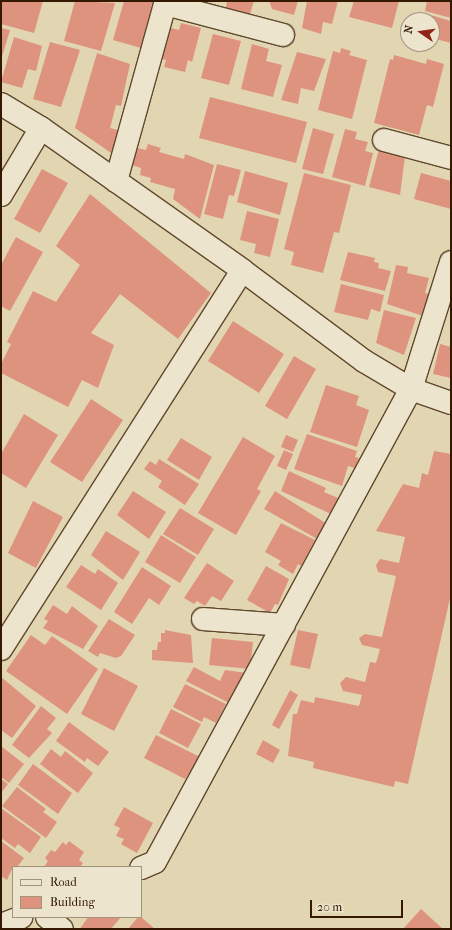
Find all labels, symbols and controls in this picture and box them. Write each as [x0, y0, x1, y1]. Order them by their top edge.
north arrow [400, 12, 440, 52]
text: N [402, 24, 416, 35]
legend [12, 866, 142, 918]
text: Road [50, 875, 77, 889]
scale bar [312, 892, 405, 918]
text: Building [50, 895, 95, 909]
text: 20 m [317, 900, 342, 914]

